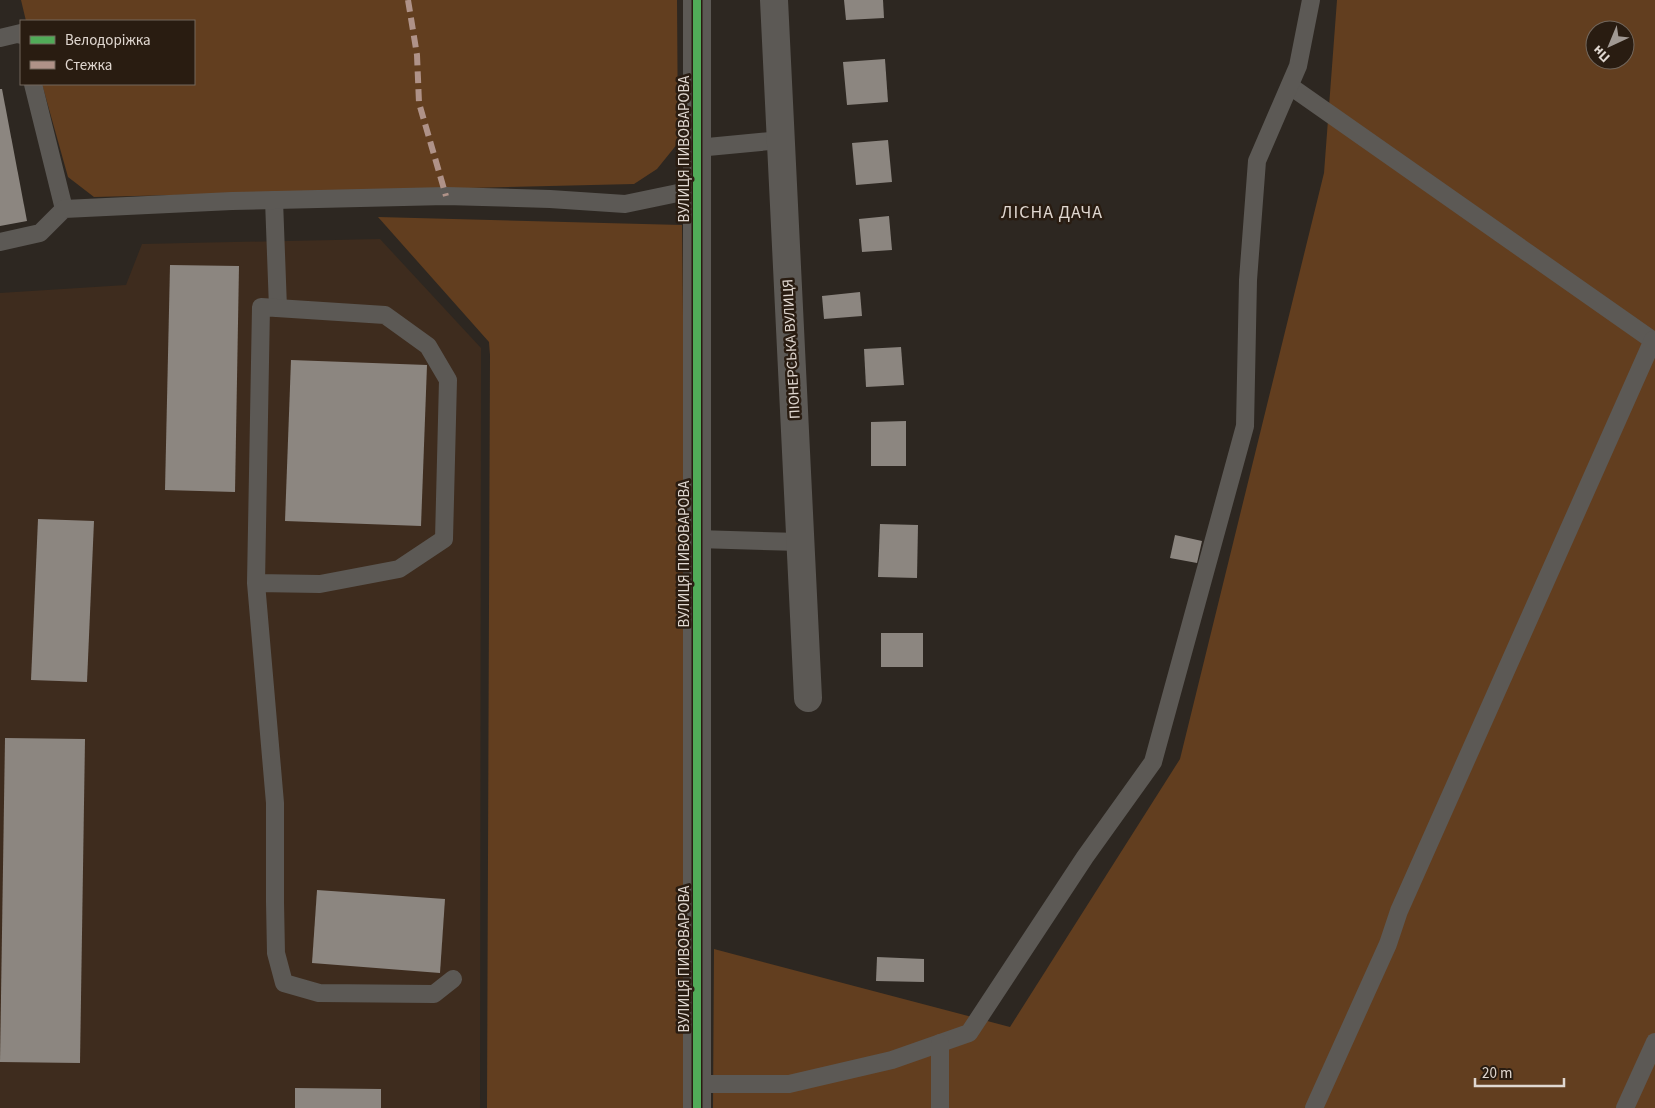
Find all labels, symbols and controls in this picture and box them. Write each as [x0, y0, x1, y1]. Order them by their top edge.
legend [20, 20, 195, 85]
north arrow [1585, 20, 1635, 70]
text: Велодоріжка [65, 30, 151, 51]
text: Пн [1588, 40, 1615, 67]
text: Стежка [65, 55, 112, 76]
street label: ВУЛИЦЯ ПИВОВАРОВА [674, 75, 695, 223]
district label: ЛІСНА ДАЧА [1001, 200, 1103, 225]
street label: ПІОНЕРСЬКА ВУЛИЦЯ [777, 278, 806, 419]
street label: ВУЛИЦЯ ПИВОВАРОВА [674, 480, 695, 628]
street label: ВУЛИЦЯ ПИВОВАРОВА [674, 885, 695, 1033]
scale bar [1475, 1056, 1564, 1088]
text: 20 m [1482, 1063, 1512, 1084]

